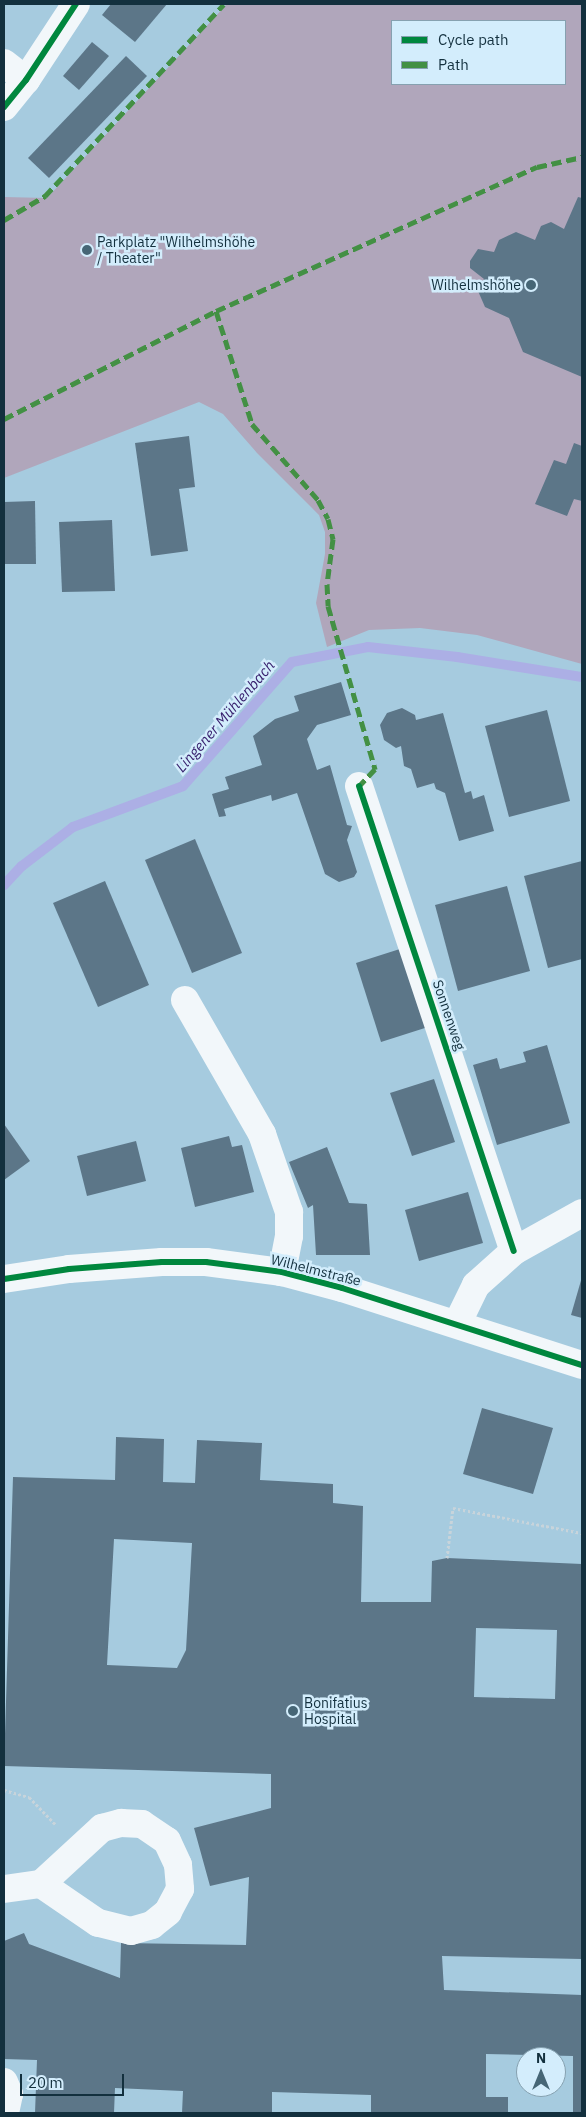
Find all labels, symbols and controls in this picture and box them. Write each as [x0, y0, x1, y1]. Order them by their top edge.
legend [391, 20, 566, 85]
text: Cycle path [438, 30, 509, 49]
text: Path [438, 55, 469, 74]
place label: Parkplatz "Wilhelmshöhe / Theater" [97, 234, 255, 266]
marker: Parkplatz "Wilhelmshöhe / Theater" [81, 244, 93, 256]
place label: Wilhelmshöhe [431, 277, 521, 293]
marker: Wilhelmshöhe [525, 279, 537, 291]
water label: Lingener Mühlenbach [172, 656, 278, 776]
street label: Sonnenweg [429, 978, 469, 1052]
street label: Wilhelmstraße [269, 1251, 363, 1289]
place label: Bonifatius Hospital [304, 1695, 368, 1728]
marker: Bonifatius Hospital [286, 1704, 300, 1718]
north arrow [516, 2047, 566, 2097]
text: N [536, 2049, 546, 2067]
scale bar [22, 2064, 126, 2096]
text: 20 m [28, 2073, 63, 2092]

